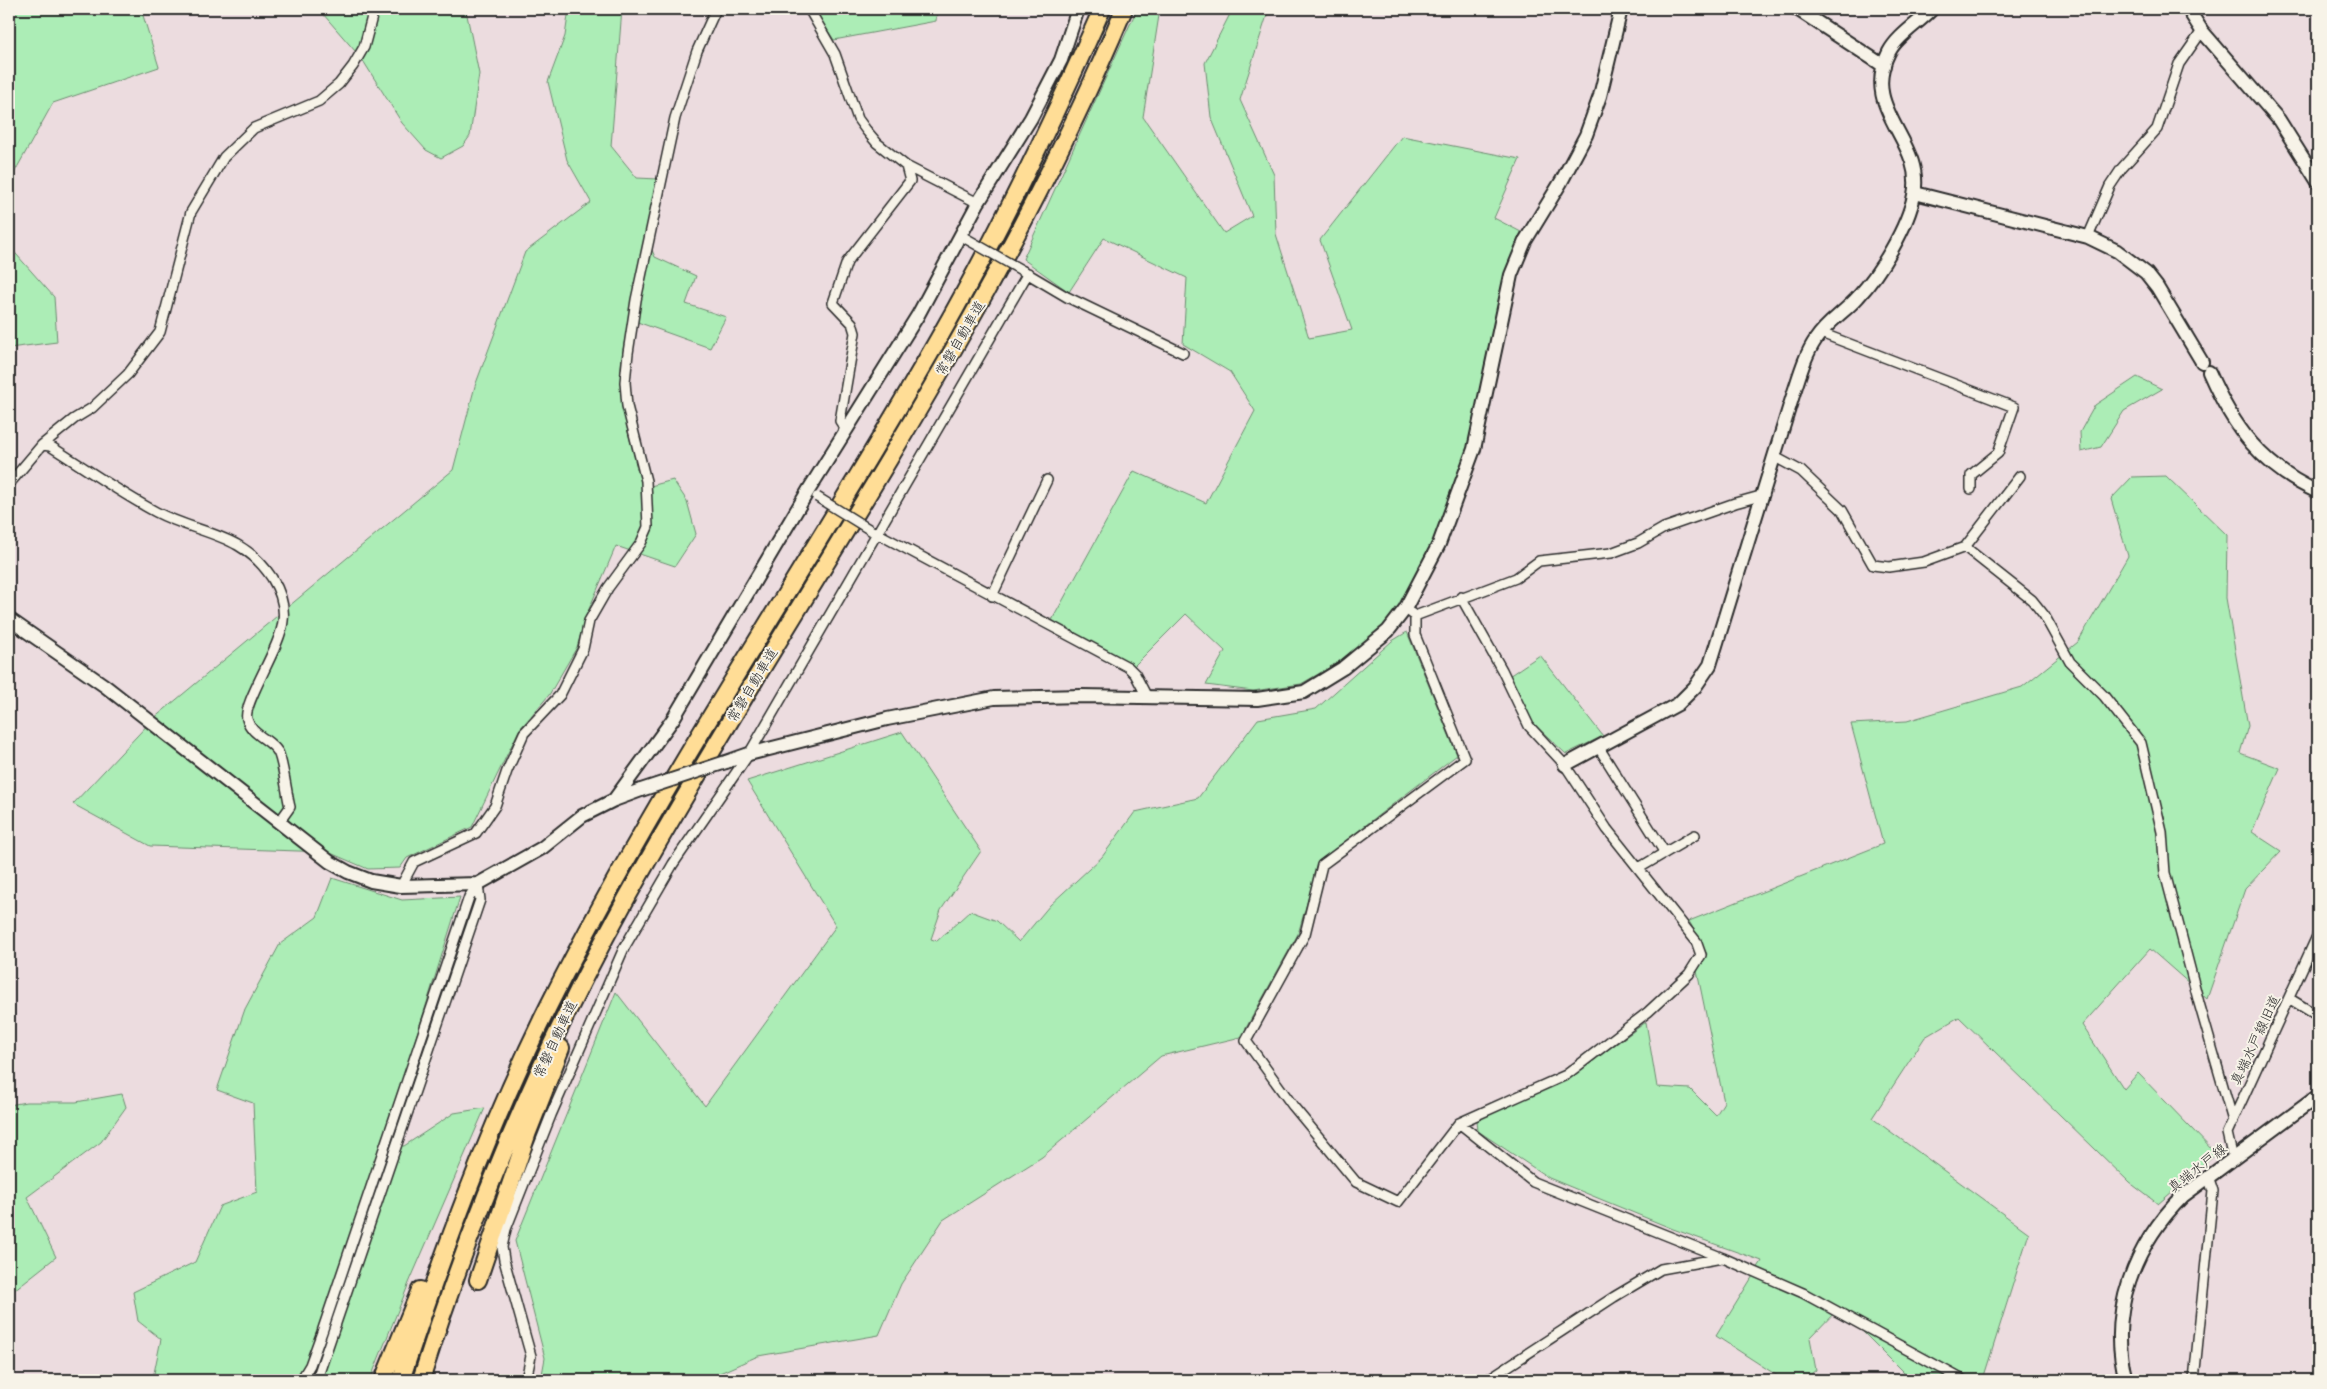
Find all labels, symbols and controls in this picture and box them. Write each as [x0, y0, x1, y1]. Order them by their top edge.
street label: 常磐自動車道 [934, 299, 991, 380]
street label: 常磐自動車道 [725, 646, 783, 727]
street label: 真端水戸線旧道 [2229, 993, 2286, 1089]
street label: 常磐自動車道 [532, 998, 583, 1082]
street label: 真端水戸線 [2166, 1142, 2231, 1198]

